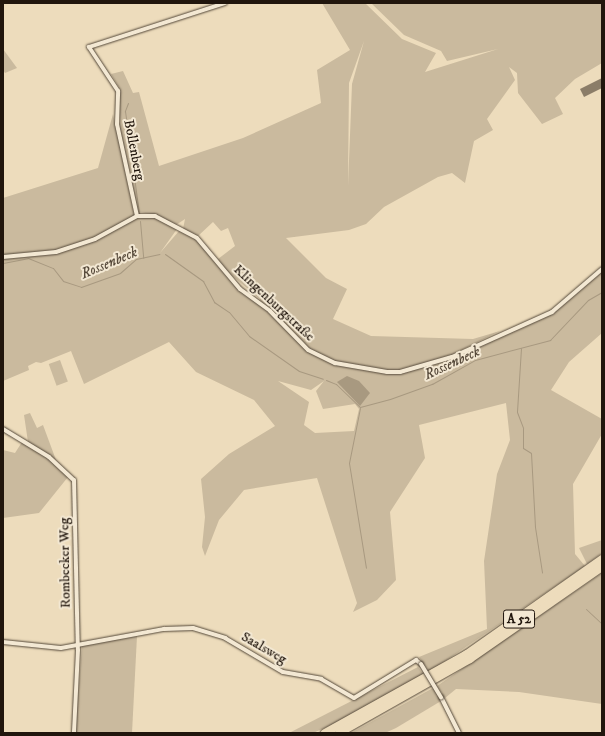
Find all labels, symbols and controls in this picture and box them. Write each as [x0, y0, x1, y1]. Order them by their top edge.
street label: Bollenberg [120, 118, 148, 182]
water label: Rossenbeck [78, 243, 140, 283]
street label: Klingenburgstraße [230, 261, 318, 345]
water label: Rossenbeck [421, 342, 483, 384]
street label: Rombecker Weg [56, 518, 74, 608]
road number: A 52 [503, 608, 535, 630]
street label: Saalsweg [238, 628, 290, 668]

